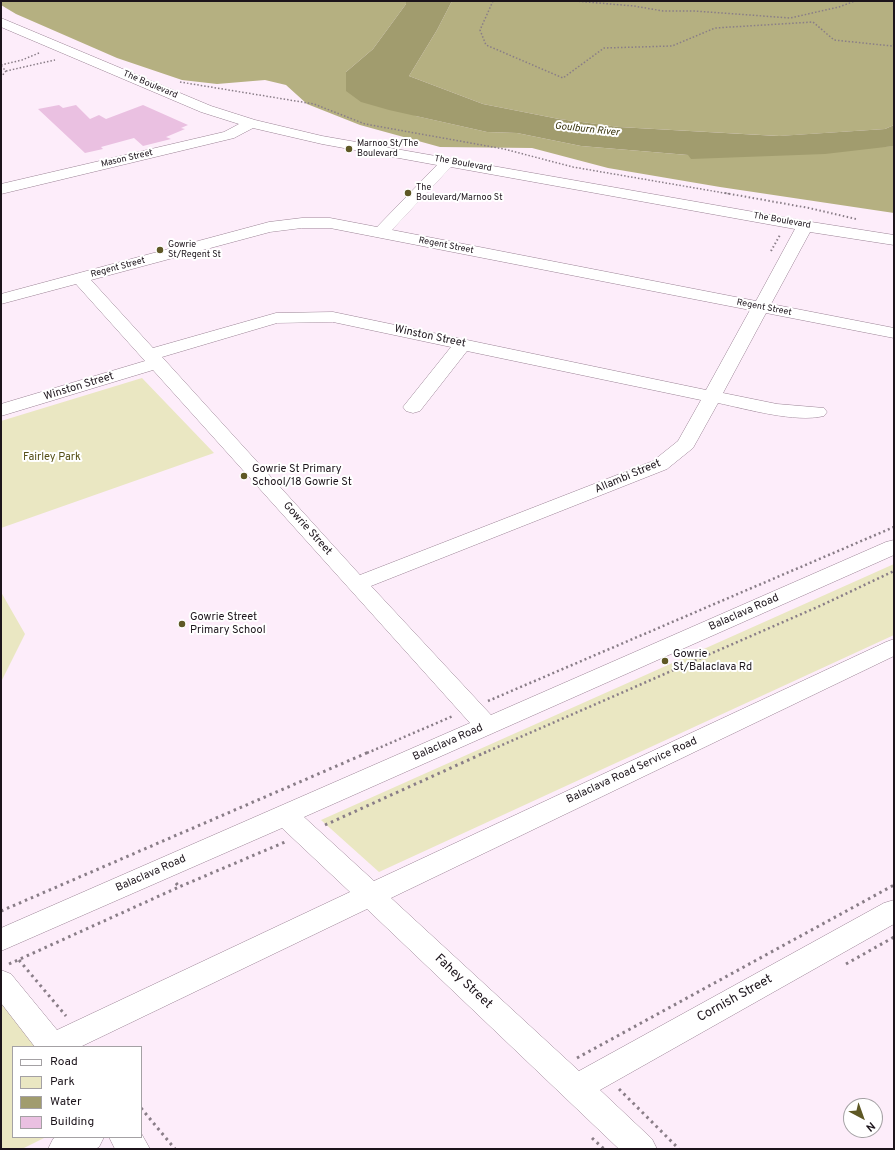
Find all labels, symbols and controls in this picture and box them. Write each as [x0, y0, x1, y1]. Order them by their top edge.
street label: The Boulevard [121, 69, 179, 101]
water label: Goulburn River [554, 121, 620, 139]
place label: Marnoo St/The Boulevard [357, 139, 418, 160]
marker: Marnoo St/The Boulevard [344, 144, 354, 154]
street label: Mason Street [100, 148, 154, 170]
street label: The Boulevard [433, 154, 493, 174]
place label: The Boulevard/Marnoo St [416, 183, 503, 204]
marker: The Boulevard/Marnoo St [403, 188, 413, 198]
street label: The Boulevard [752, 211, 812, 231]
street label: Regent Street [418, 235, 474, 257]
place label: Gowrie St/Regent St [168, 240, 221, 261]
marker: Gowrie St/Regent St [155, 245, 165, 255]
street label: Regent Street [90, 256, 146, 280]
street label: Regent Street [736, 297, 792, 319]
street label: Winston Street [393, 323, 467, 351]
street label: Winston Street [42, 370, 116, 404]
park label: Fairley Park [23, 451, 81, 465]
street label: Allambi Street [593, 457, 663, 497]
place label: Gowrie St Primary School/18 Gowrie St [252, 463, 352, 489]
marker: Gowrie St Primary School/18 Gowrie St [239, 471, 249, 481]
street label: Gowrie Street [280, 500, 334, 558]
street label: Balaclava Road [707, 592, 781, 634]
place label: Gowrie Street Primary School [190, 611, 266, 637]
marker: Gowrie Street Primary School [177, 619, 187, 629]
place label: Gowrie St/Balaclava Rd [673, 648, 752, 674]
marker: Gowrie St/Balaclava Rd [660, 656, 670, 666]
street label: Balaclava Road [411, 722, 485, 764]
street label: Balaclava Road Service Road [565, 735, 699, 807]
street label: Balaclava Road [114, 853, 188, 895]
street label: Fahey Street [431, 951, 495, 1013]
street label: Cornish Street [695, 972, 775, 1026]
legend [12, 1046, 142, 1138]
text: Road [50, 1054, 78, 1070]
text: Park [50, 1074, 75, 1090]
text: Water [50, 1094, 82, 1110]
north arrow [843, 1098, 883, 1138]
text: Building [50, 1114, 94, 1130]
text: N [863, 1118, 878, 1134]

